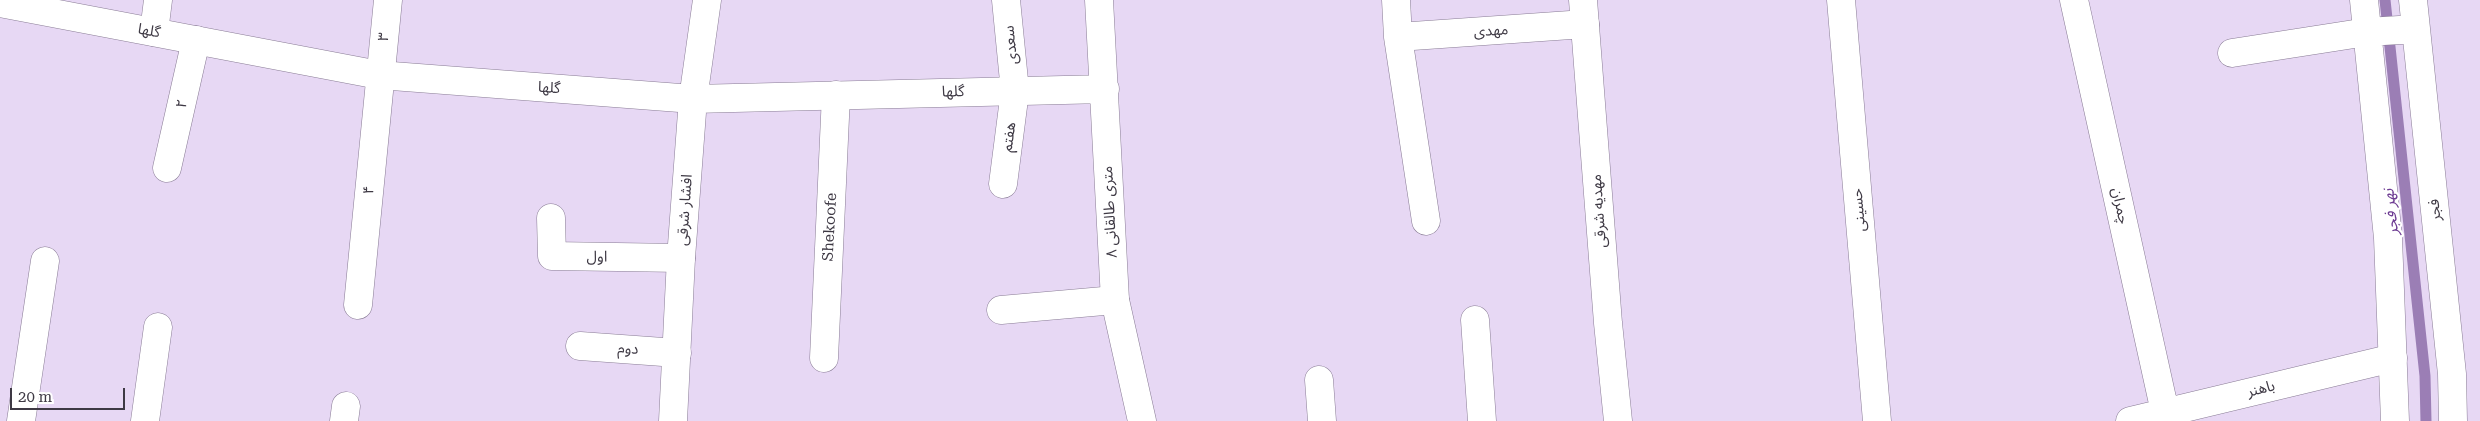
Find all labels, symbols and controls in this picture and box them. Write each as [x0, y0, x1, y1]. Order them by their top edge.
street label: گلها [136, 20, 162, 42]
street label: مهدی [1473, 21, 1509, 41]
street label: سعدی [1000, 25, 1022, 65]
street label: ۳ [375, 32, 393, 42]
street label: گلها [537, 78, 561, 98]
street label: گلها [942, 83, 964, 101]
street label: ۲ [172, 98, 192, 110]
street label: هفتم [998, 121, 1020, 153]
street label: ۸ متری طالقانی [1099, 165, 1121, 259]
street label: مهدیه شرقی [1587, 173, 1611, 249]
street label: افشار شرقی [674, 174, 696, 246]
street label: ۴ [360, 185, 378, 195]
street label: چمران [2107, 186, 2133, 226]
street label: حسینی [1848, 188, 1870, 232]
water label: نهر فجر [2379, 188, 2403, 236]
street label: Shekoofe [819, 192, 841, 262]
street label: فجر [2425, 198, 2445, 222]
street label: اول [586, 248, 608, 266]
street label: دوم [617, 339, 639, 359]
street label: باهنر [2245, 377, 2277, 401]
scale bar [12, 378, 128, 410]
text: 20 m [18, 388, 52, 406]

